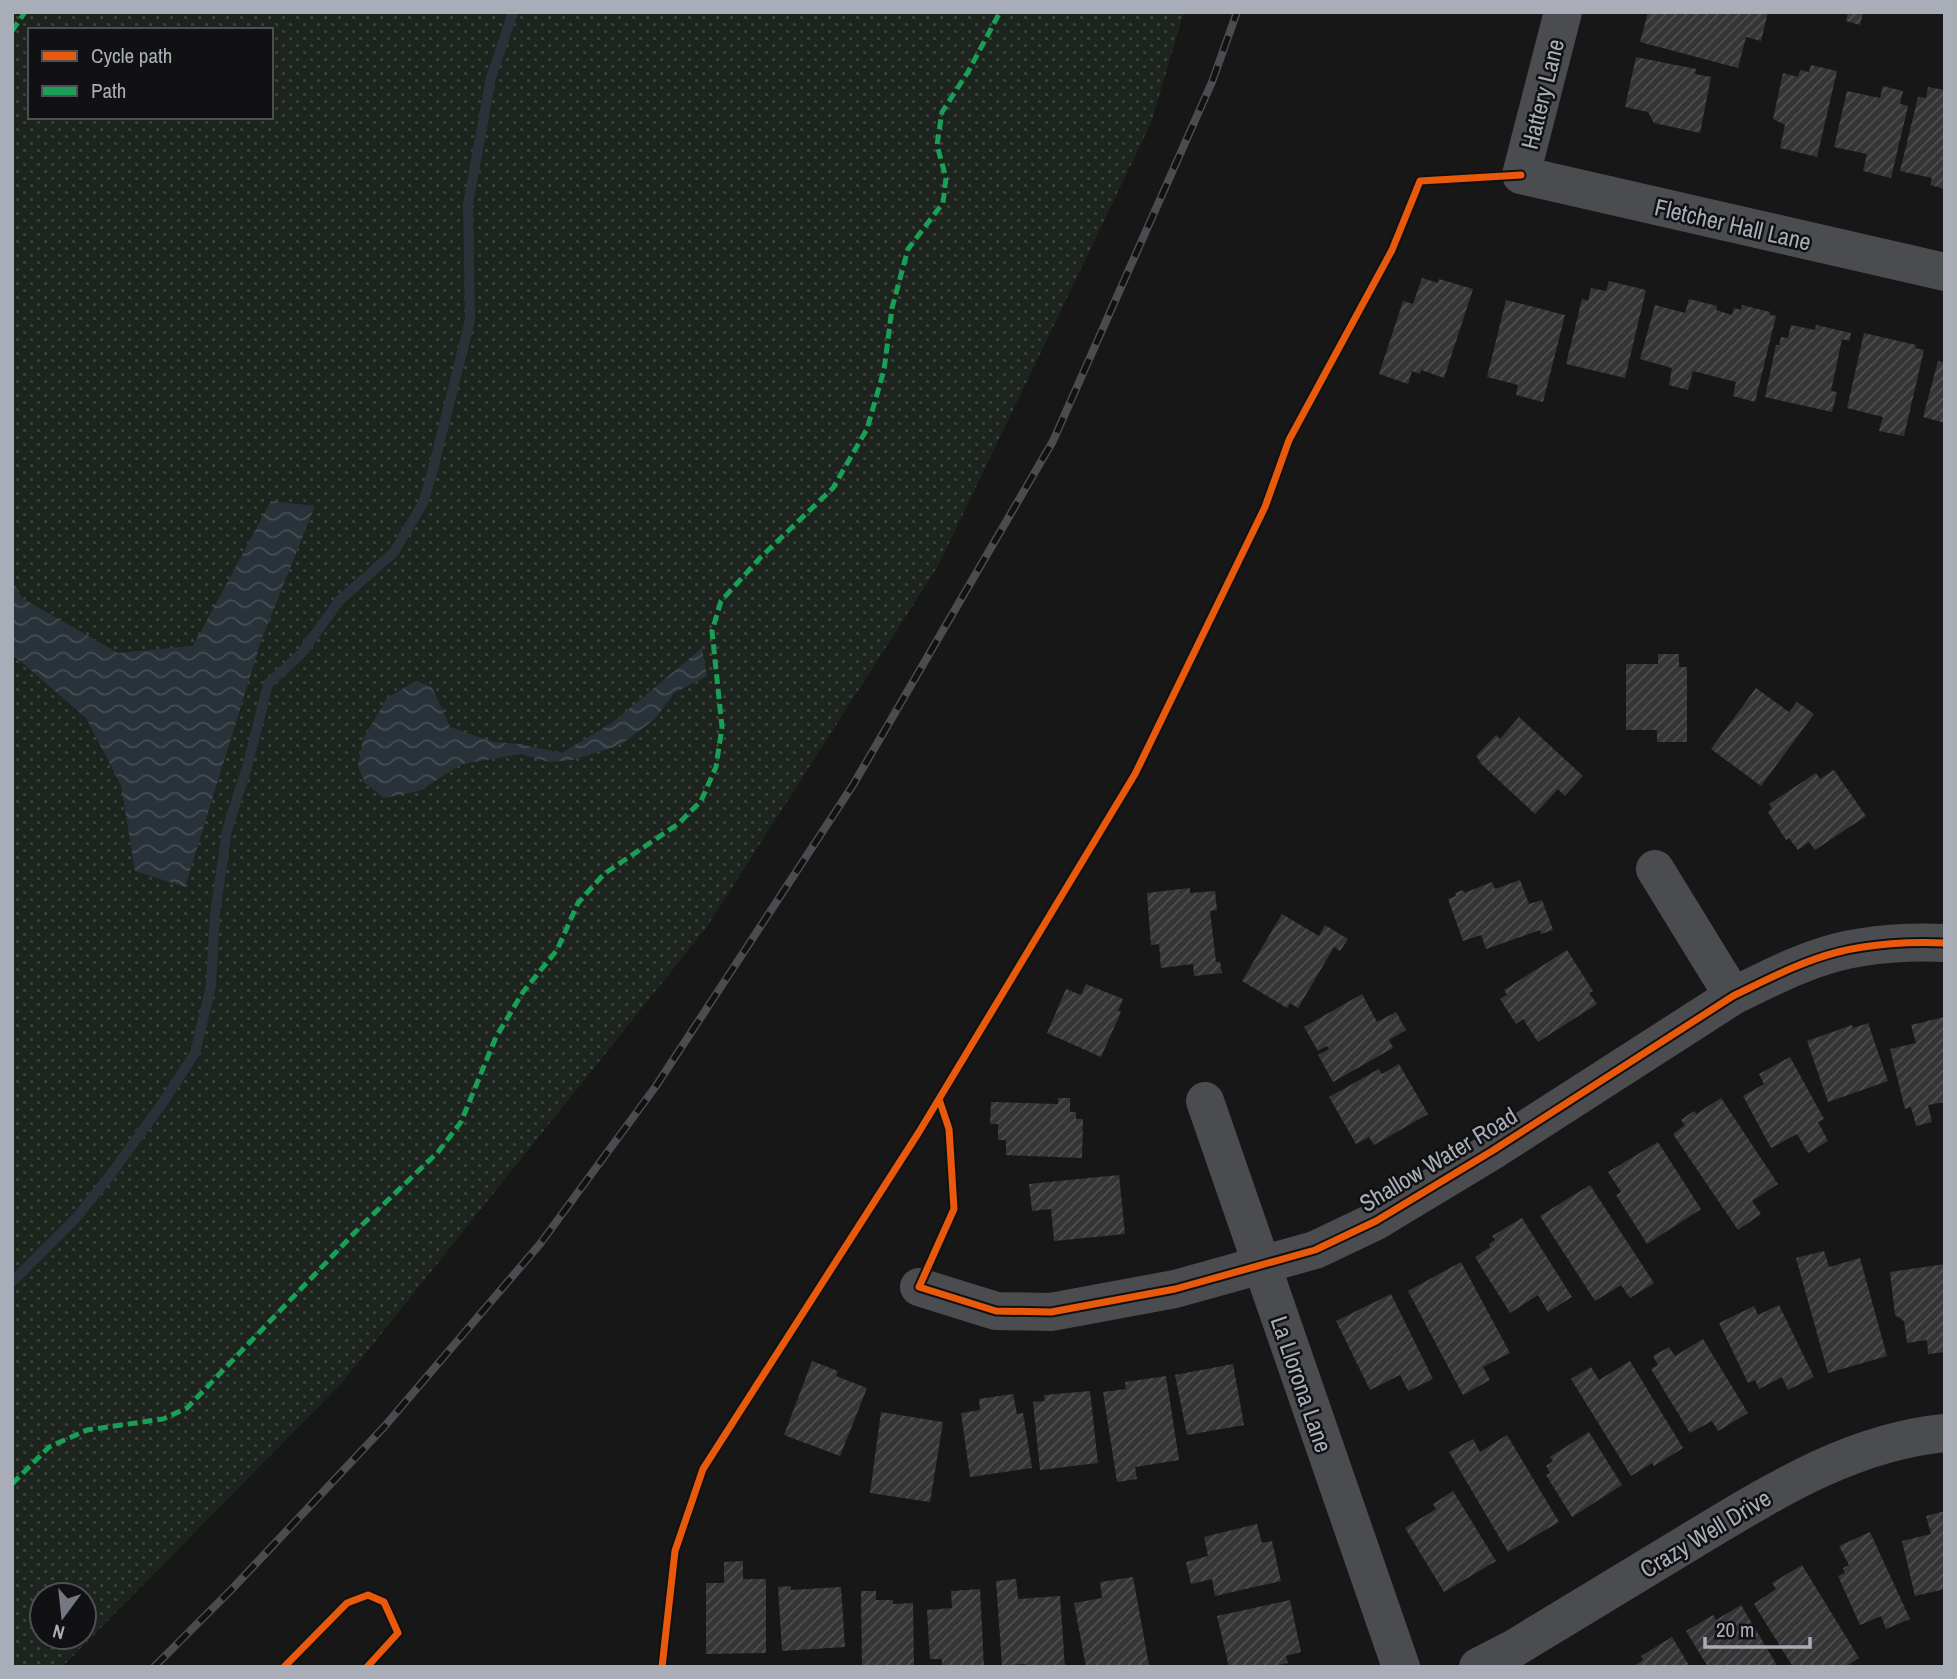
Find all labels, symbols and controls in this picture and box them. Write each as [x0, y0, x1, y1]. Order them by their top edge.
legend [28, 28, 273, 119]
street label: Hattery Lane [1513, 35, 1571, 153]
text: Cycle path [91, 41, 172, 70]
text: Path [91, 76, 126, 105]
street label: Fletcher Hall Lane [1652, 190, 1814, 258]
street label: Shallow Water Road [1353, 1099, 1523, 1219]
street label: La Llorona Lane [1264, 1312, 1340, 1456]
street label: Crazy Well Drive [1634, 1481, 1776, 1585]
north arrow [28, 1581, 98, 1651]
scale bar [1705, 1606, 1810, 1650]
text: 20 m [1716, 1615, 1754, 1644]
text: N [50, 1618, 67, 1646]

